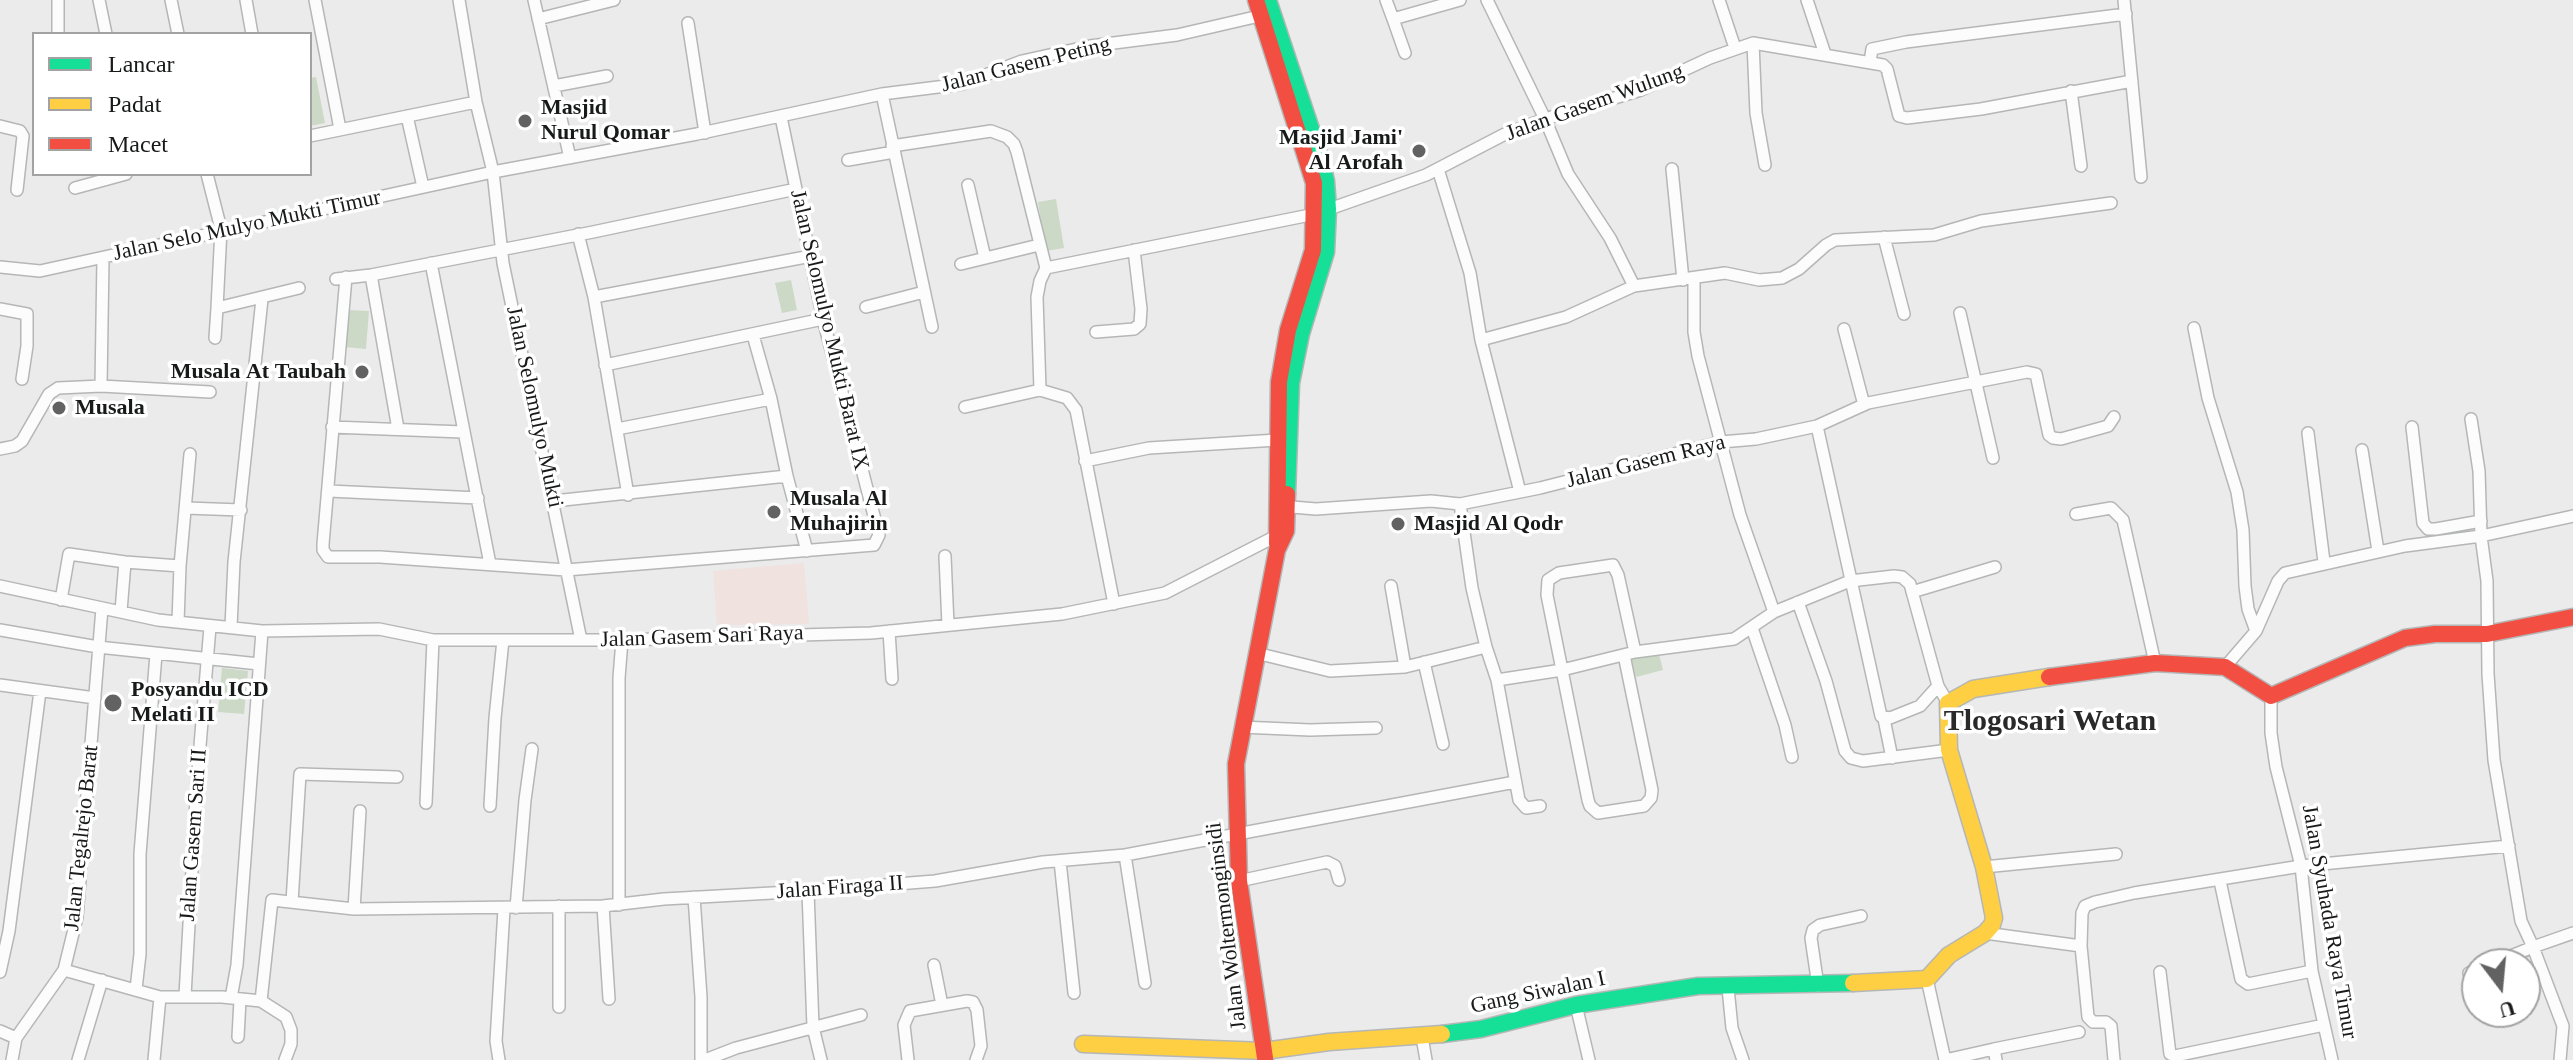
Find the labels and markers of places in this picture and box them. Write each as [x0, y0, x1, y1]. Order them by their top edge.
place label: Masjid Nurul Qomar [541, 95, 670, 146]
marker: Masjid Nurul Qomar [516, 112, 534, 130]
place label: Masjid Jami' Al Arofah [1279, 125, 1403, 176]
marker: Masjid Jami' Al Arofah [1410, 142, 1428, 160]
place label: Musala At Taubah [171, 359, 346, 385]
marker: Musala At Taubah [353, 363, 371, 381]
place label: Musala [75, 395, 145, 421]
marker: Musala [50, 399, 68, 417]
place label: Musala Al Muhajirin [790, 486, 888, 538]
marker: Musala Al Muhajirin [765, 503, 783, 521]
place label: Masjid Al Qodr [1414, 511, 1563, 537]
marker: Masjid Al Qodr [1389, 515, 1407, 533]
place label: Posyandu ICD Melati II [131, 677, 269, 728]
marker: Posyandu ICD Melati II [102, 692, 124, 714]

